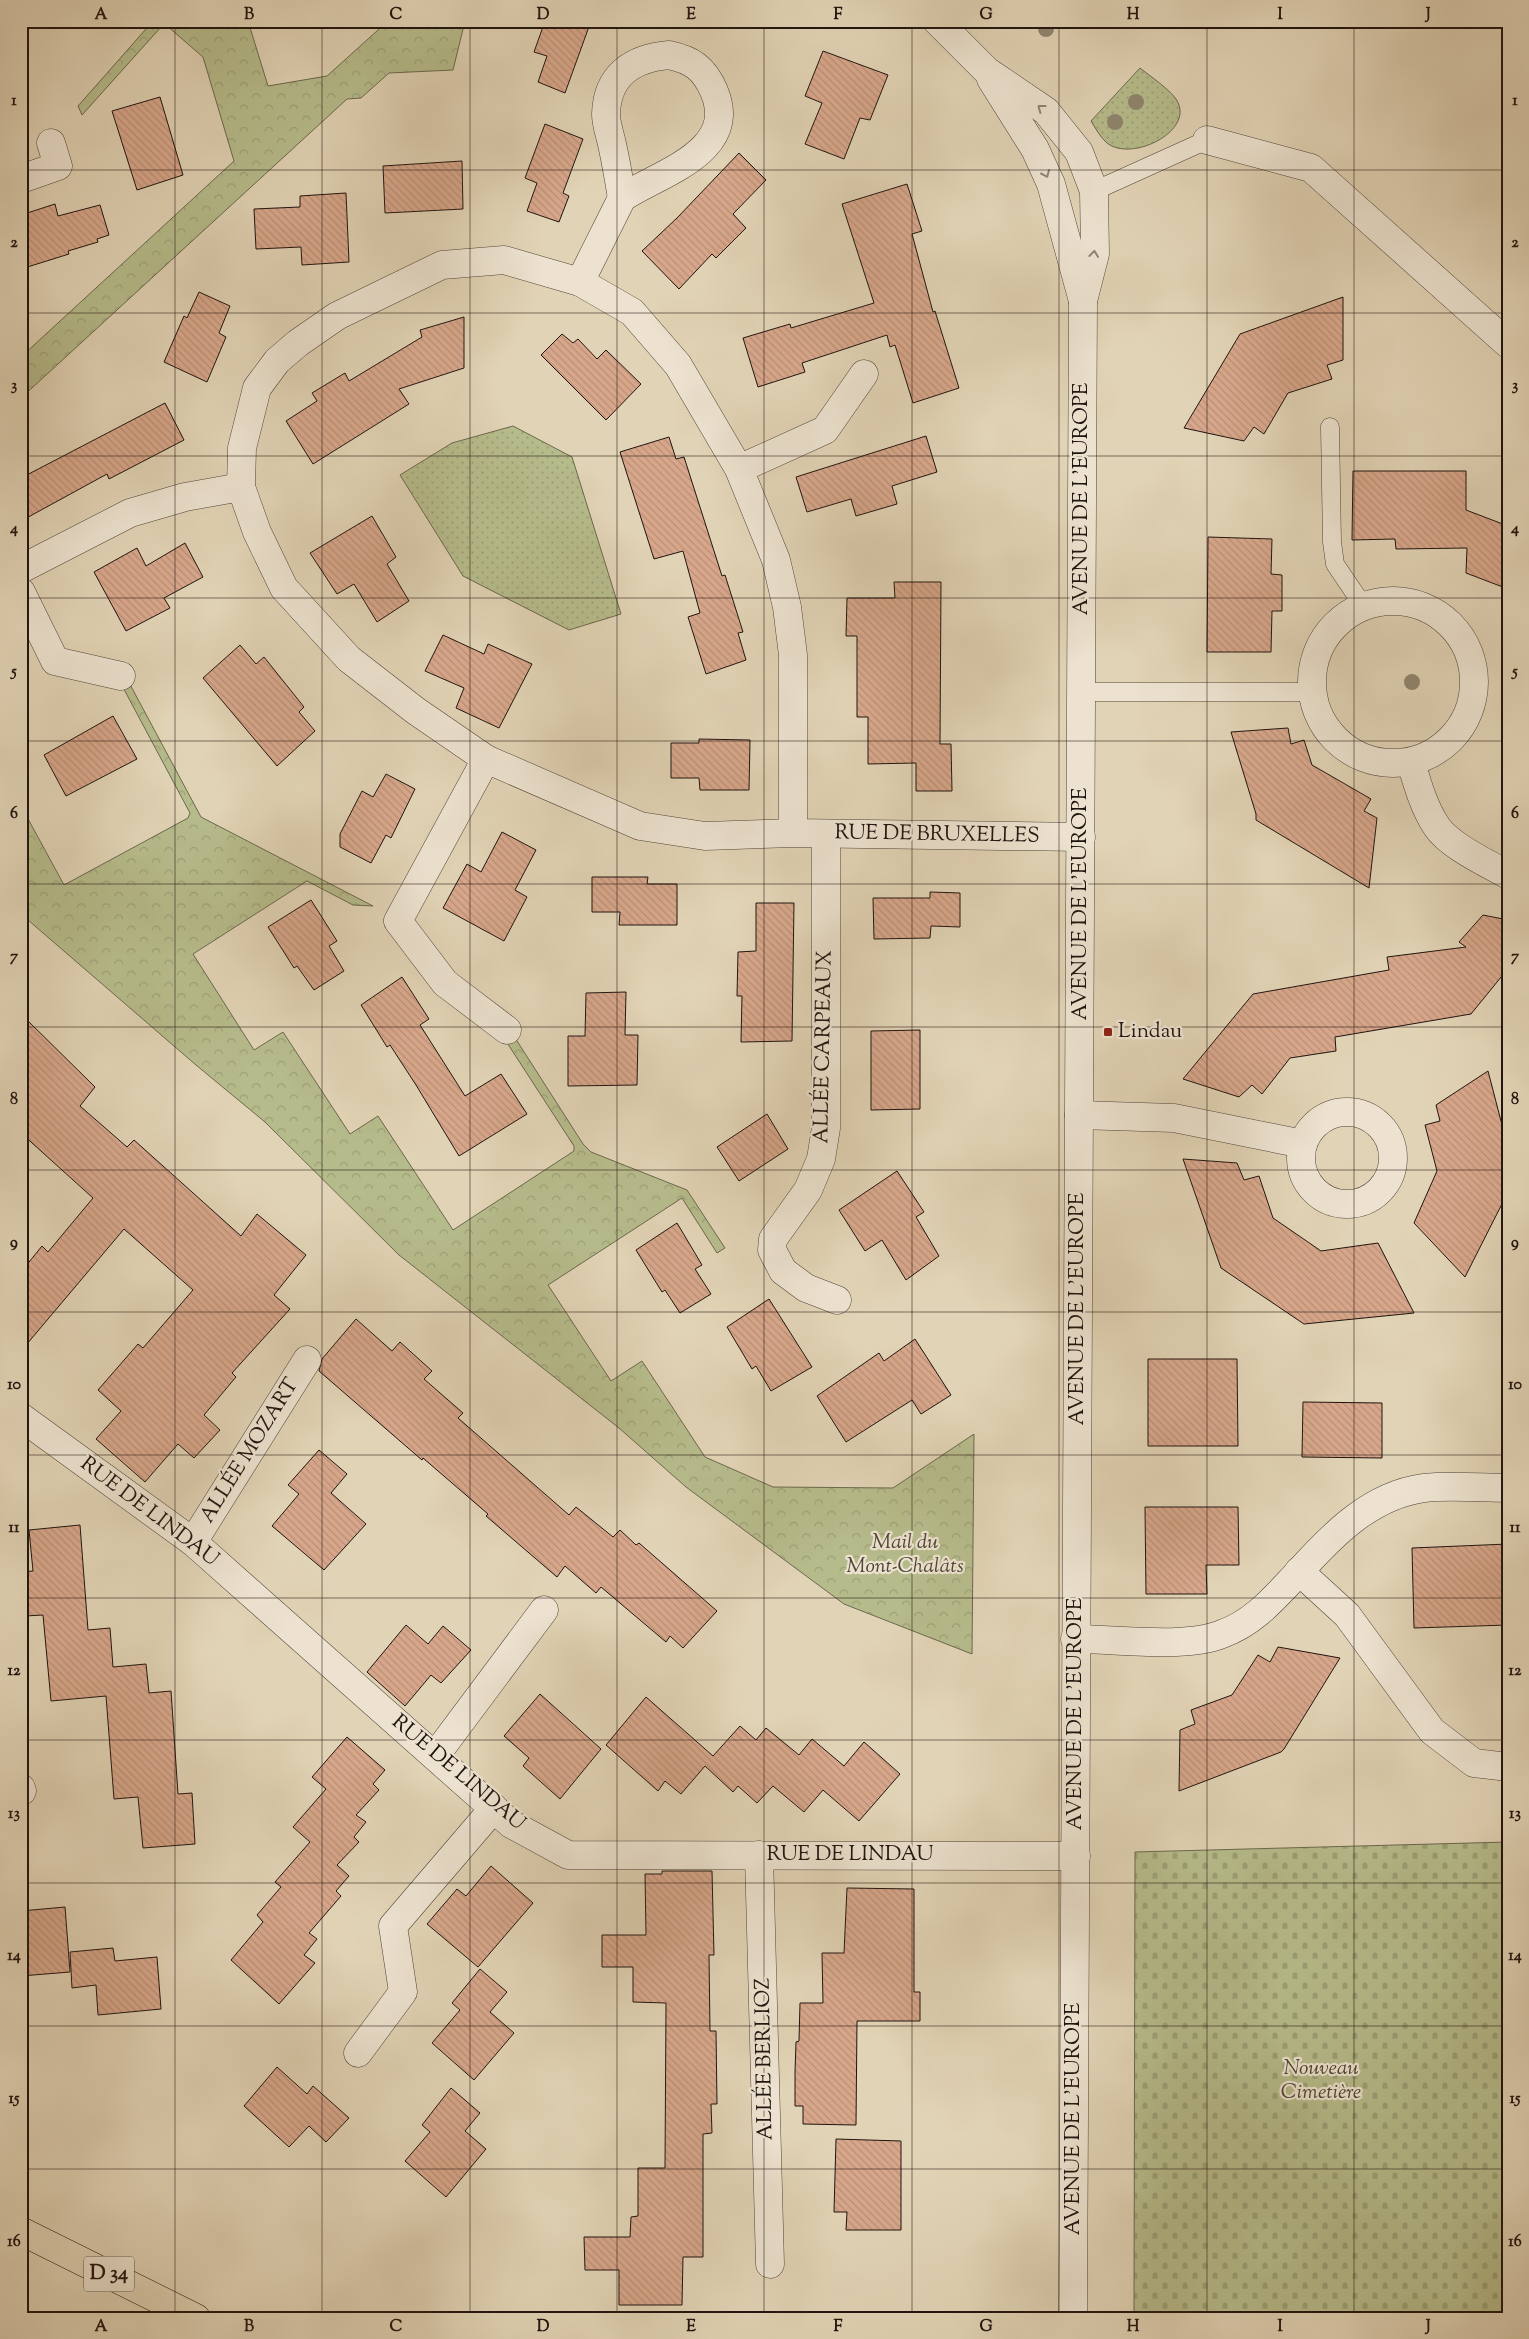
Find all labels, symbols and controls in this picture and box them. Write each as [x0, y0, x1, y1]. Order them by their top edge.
text: A [95, 4, 108, 27]
text: B [244, 4, 254, 27]
text: C [390, 4, 403, 27]
text: D [537, 4, 550, 27]
text: E [686, 4, 696, 27]
text: F [834, 4, 843, 27]
text: G [979, 4, 993, 27]
text: H [1127, 4, 1140, 27]
text: I [1277, 4, 1283, 27]
text: J [1424, 4, 1431, 27]
text: 1 [11, 90, 17, 113]
text: 1 [1512, 90, 1518, 113]
one-way arrow [1038, 106, 1047, 114]
one-way arrow [1040, 169, 1051, 178]
text: 2 [10, 232, 18, 255]
text: 2 [1511, 232, 1519, 255]
one-way arrow [1088, 249, 1099, 257]
text: 3 [11, 375, 18, 398]
text: 3 [1512, 375, 1519, 398]
street label: AVENUE DE L'EUROPE [1067, 382, 1097, 615]
text: 4 [9, 518, 18, 541]
text: 4 [1510, 518, 1519, 541]
text: 5 [9, 661, 17, 684]
text: 5 [1510, 661, 1518, 684]
street label: AVENUE DE L'EUROPE [1066, 787, 1096, 1020]
text: 6 [10, 803, 18, 826]
text: 6 [1511, 803, 1519, 826]
street label: RUE DE BRUXELLES [834, 818, 1040, 852]
text: 7 [10, 946, 19, 969]
text: 7 [1511, 946, 1520, 969]
street label: ALLÉE CARPEAUX [807, 950, 841, 1144]
place label: Lindau [1118, 1017, 1182, 1047]
marker: Lindau [1102, 1026, 1114, 1038]
text: 8 [10, 1089, 18, 1112]
text: 8 [1511, 1089, 1519, 1112]
street label: AVENUE DE L'EUROPE [1063, 1192, 1093, 1425]
text: 9 [10, 1232, 18, 1255]
text: 9 [1511, 1232, 1519, 1255]
street label: ALLÉE MOZART [193, 1372, 307, 1529]
text: 10 [7, 1374, 21, 1397]
text: 10 [1508, 1374, 1522, 1397]
street label: RUE DE LINDAU [73, 1450, 225, 1574]
text: 11 [9, 1517, 20, 1540]
text: 11 [1510, 1517, 1521, 1540]
park label: Mail du Mont-Chalâts [846, 1528, 964, 1582]
street label: AVENUE DE L'EUROPE [1061, 1597, 1091, 1830]
text: 12 [8, 1660, 21, 1683]
text: 12 [1509, 1660, 1522, 1683]
street label: RUE DE LINDAU [384, 1708, 532, 1838]
text: 13 [8, 1803, 20, 1826]
text: 13 [1509, 1803, 1521, 1826]
street label: RUE DE LINDAU [767, 1840, 933, 1870]
text: 14 [7, 1945, 21, 1968]
text: 14 [1508, 1945, 1522, 1968]
street label: ALLÉE BERLIOZ [749, 1977, 781, 2140]
street label: AVENUE DE L'EUROPE [1059, 2002, 1089, 2235]
park label: Nouveau Cimetière [1281, 2054, 1361, 2108]
text: 15 [9, 2088, 20, 2111]
text: 15 [1510, 2088, 1521, 2111]
text: 16 [7, 2231, 21, 2254]
text: 16 [1508, 2231, 1522, 2254]
road number: D 34 [84, 2256, 134, 2292]
text: A [95, 2316, 108, 2339]
text: B [244, 2316, 254, 2339]
text: C [390, 2316, 403, 2339]
text: D [537, 2316, 550, 2339]
text: E [686, 2316, 696, 2339]
text: F [834, 2316, 843, 2339]
text: G [979, 2316, 993, 2339]
text: H [1127, 2316, 1140, 2339]
text: I [1277, 2316, 1283, 2339]
text: J [1424, 2316, 1431, 2339]

